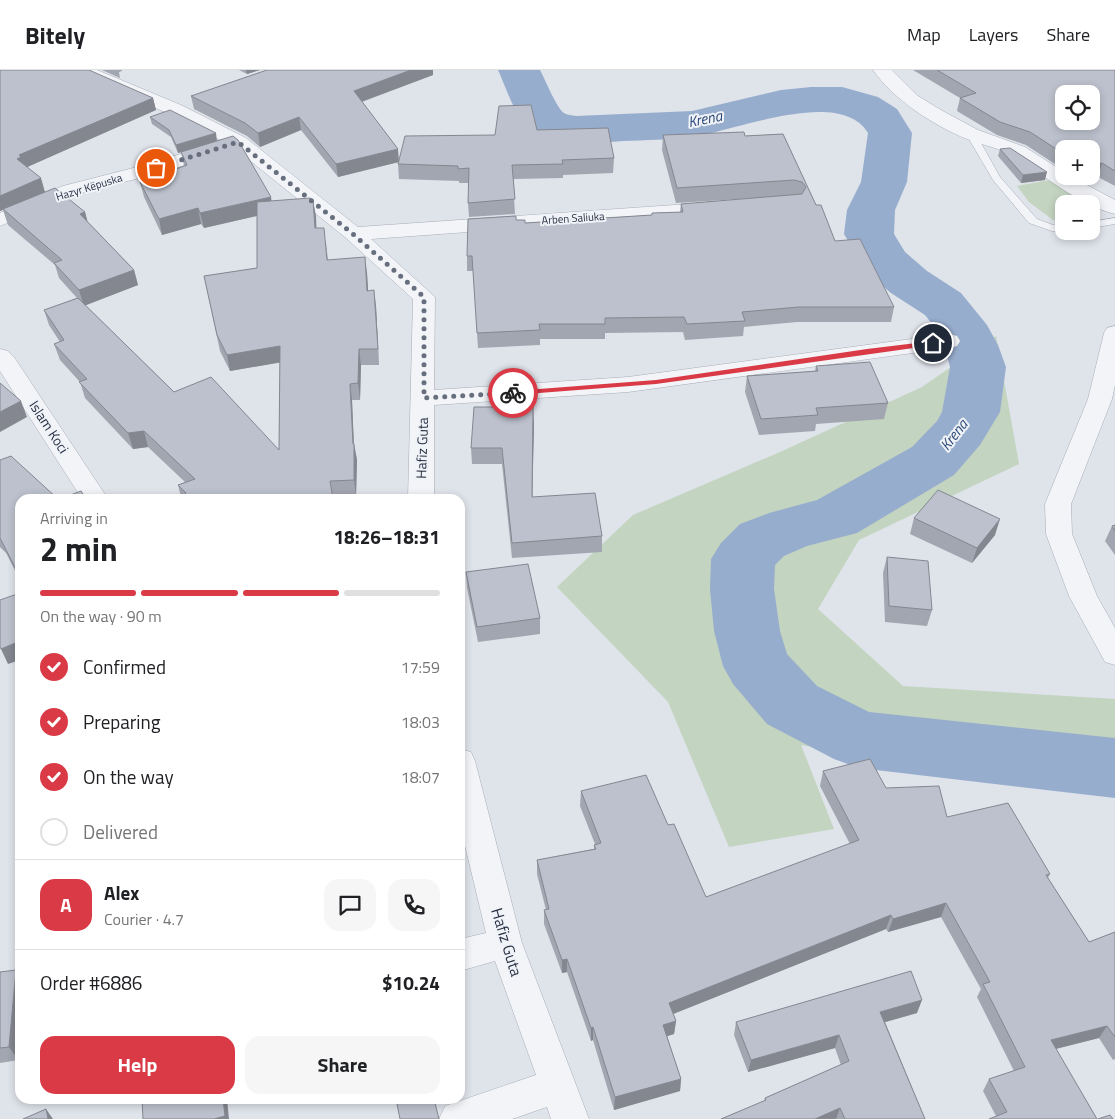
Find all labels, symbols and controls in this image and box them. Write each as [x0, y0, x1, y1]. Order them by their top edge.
text: Bitely [25, 17, 85, 53]
text: Map [907, 21, 941, 48]
text: Layers [969, 21, 1018, 48]
text: Share [1046, 21, 1090, 48]
map controls [1055, 85, 1100, 240]
button: locate [1055, 85, 1100, 130]
water label: Krena [686, 104, 725, 133]
button: + [1055, 140, 1100, 185]
pin [135, 147, 177, 189]
icon: bag [142, 154, 170, 182]
street label: Hazyr Këpuska [54, 169, 125, 205]
button: − [1055, 195, 1100, 240]
street label: Arben Saliuka [541, 208, 605, 228]
pin [912, 322, 954, 364]
icon: home [919, 329, 947, 357]
courier [488, 368, 538, 418]
icon: bike [499, 379, 527, 407]
street label: Islam Koci [24, 396, 74, 457]
water label: Krena [934, 413, 974, 455]
street label: Hafiz Guta [410, 417, 433, 479]
text: Arriving in [40, 506, 108, 530]
text: 18:26–18:31 [333, 522, 440, 551]
text: 2 min [40, 525, 118, 573]
text: On the way · 90 m [40, 604, 162, 628]
text: Confirmed [83, 652, 166, 681]
icon: check [40, 653, 68, 681]
text: 17:59 [401, 655, 440, 679]
text: Preparing [83, 707, 160, 736]
icon: check [40, 708, 68, 736]
text: 18:03 [401, 710, 440, 734]
text: On the way [83, 762, 174, 791]
icon: check [40, 763, 68, 791]
text: 18:07 [401, 765, 440, 789]
text: Delivered [83, 817, 158, 846]
text: Alex [104, 878, 139, 907]
button: chat [324, 879, 376, 931]
button: phone [388, 879, 440, 931]
text: A [60, 890, 72, 919]
street label: Hafiz Guta [485, 905, 529, 979]
text: Courier · 4.7 [104, 907, 184, 931]
text: Order #6886 [40, 968, 142, 997]
text: $10.24 [382, 968, 440, 997]
button: Help [40, 1036, 235, 1094]
button: Share [245, 1036, 440, 1094]

